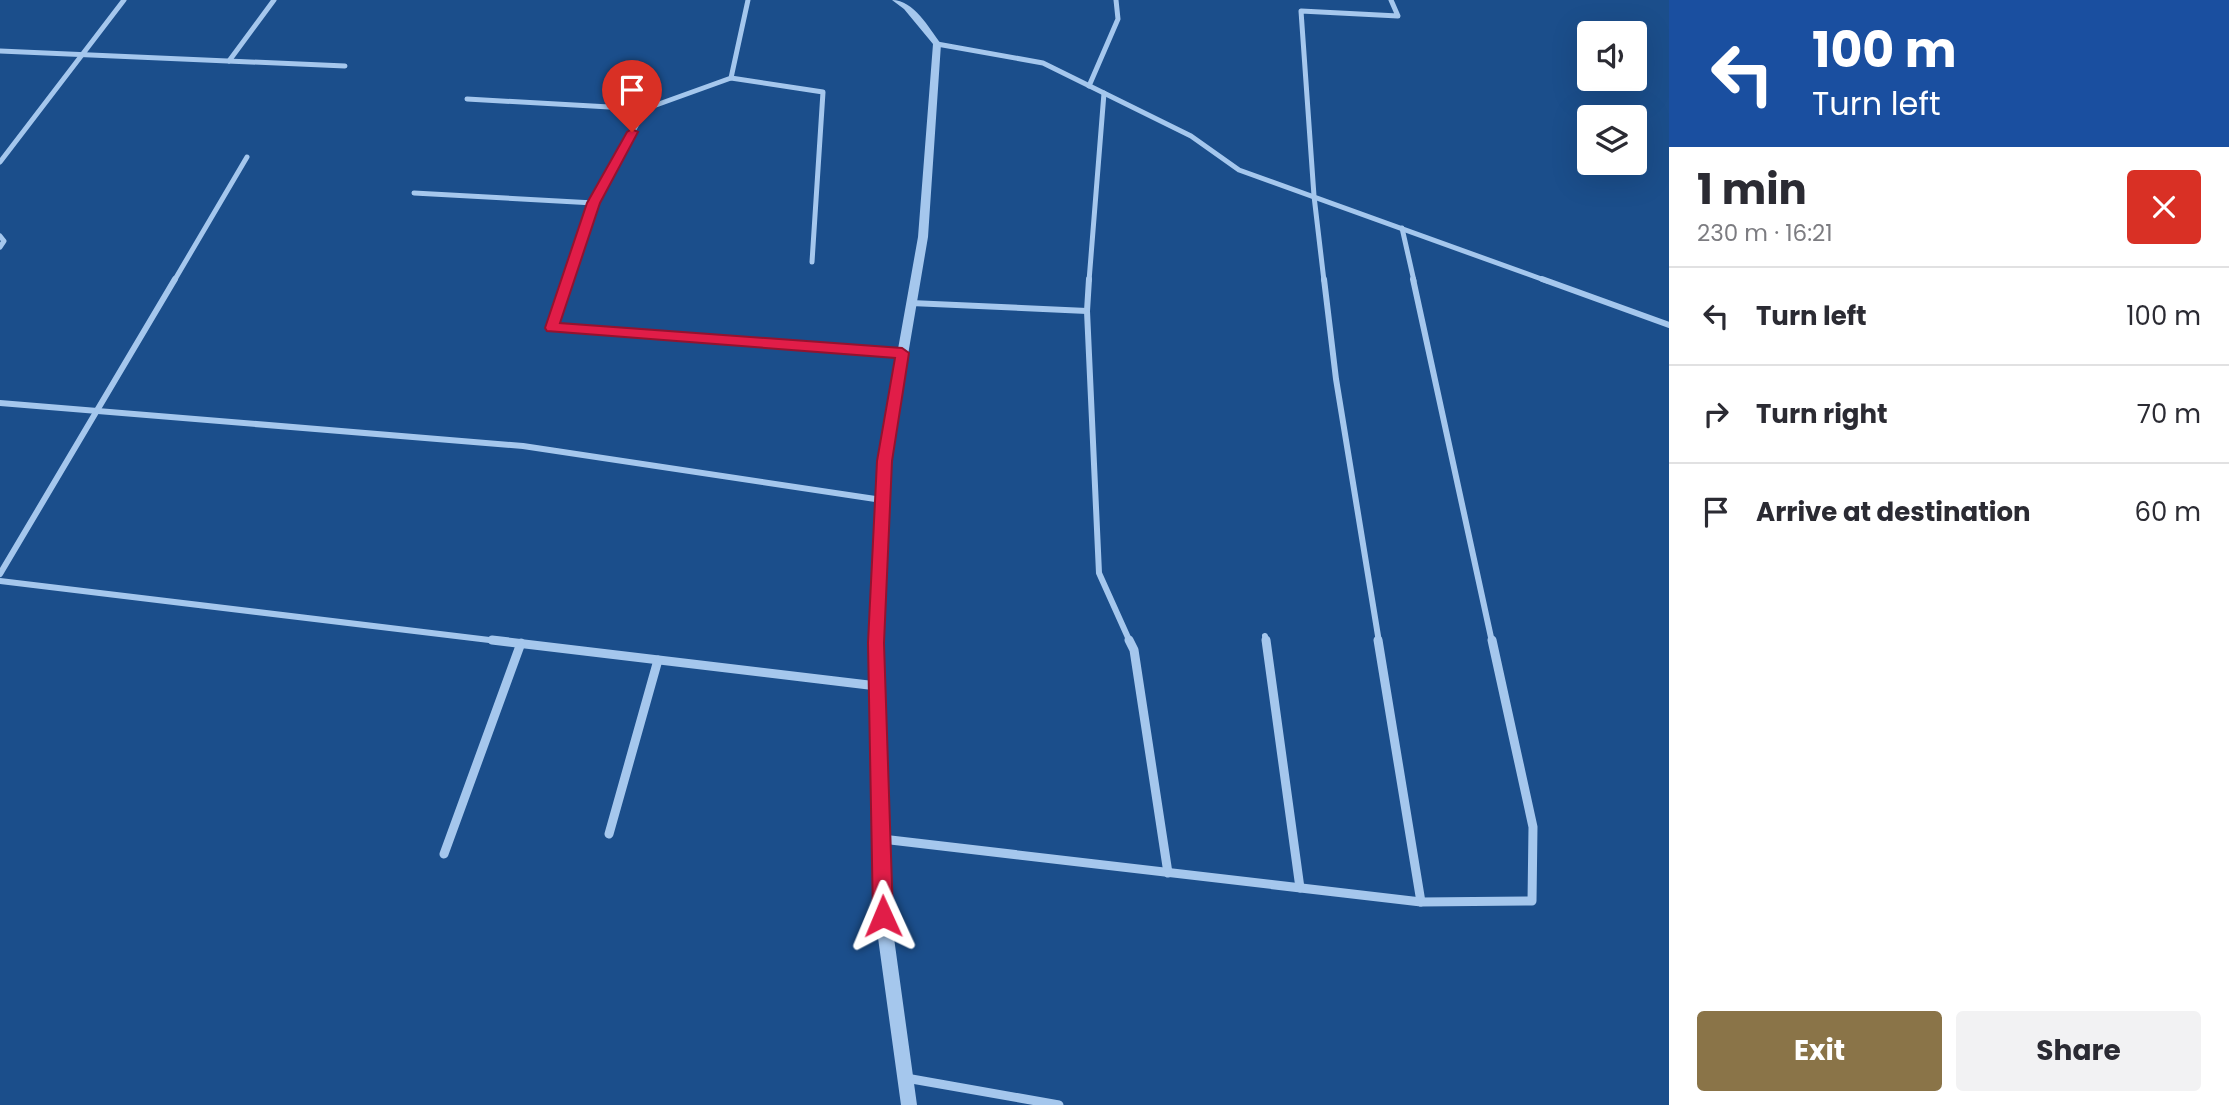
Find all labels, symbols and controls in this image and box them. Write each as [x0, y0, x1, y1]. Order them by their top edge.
text: 100 m [1812, 16, 1957, 84]
map controls [1577, 21, 1647, 175]
button: sound [1577, 21, 1647, 91]
icon: left [1697, 28, 1788, 119]
pin [602, 60, 662, 132]
icon: arrive [613, 71, 651, 109]
text: Turn left [1812, 81, 1941, 126]
button: layers [1577, 105, 1647, 175]
text: 1 min [1697, 160, 1807, 219]
button: close [2127, 170, 2201, 244]
text: 230 m · 16:21 [1697, 217, 1833, 249]
icon: left [1697, 297, 1735, 335]
text: Turn left [1756, 298, 1867, 334]
text: 100 m [2126, 298, 2201, 334]
icon: right [1697, 395, 1735, 433]
text: Turn right [1756, 396, 1888, 432]
text: 70 m [2137, 396, 2201, 432]
icon: arrive [1697, 493, 1735, 531]
text: Arrive at destination [1756, 494, 2031, 530]
text: 60 m [2134, 494, 2201, 530]
position arrow [846, 879, 920, 953]
button: Exit [1697, 1011, 1942, 1091]
button: Share [1956, 1011, 2201, 1091]

